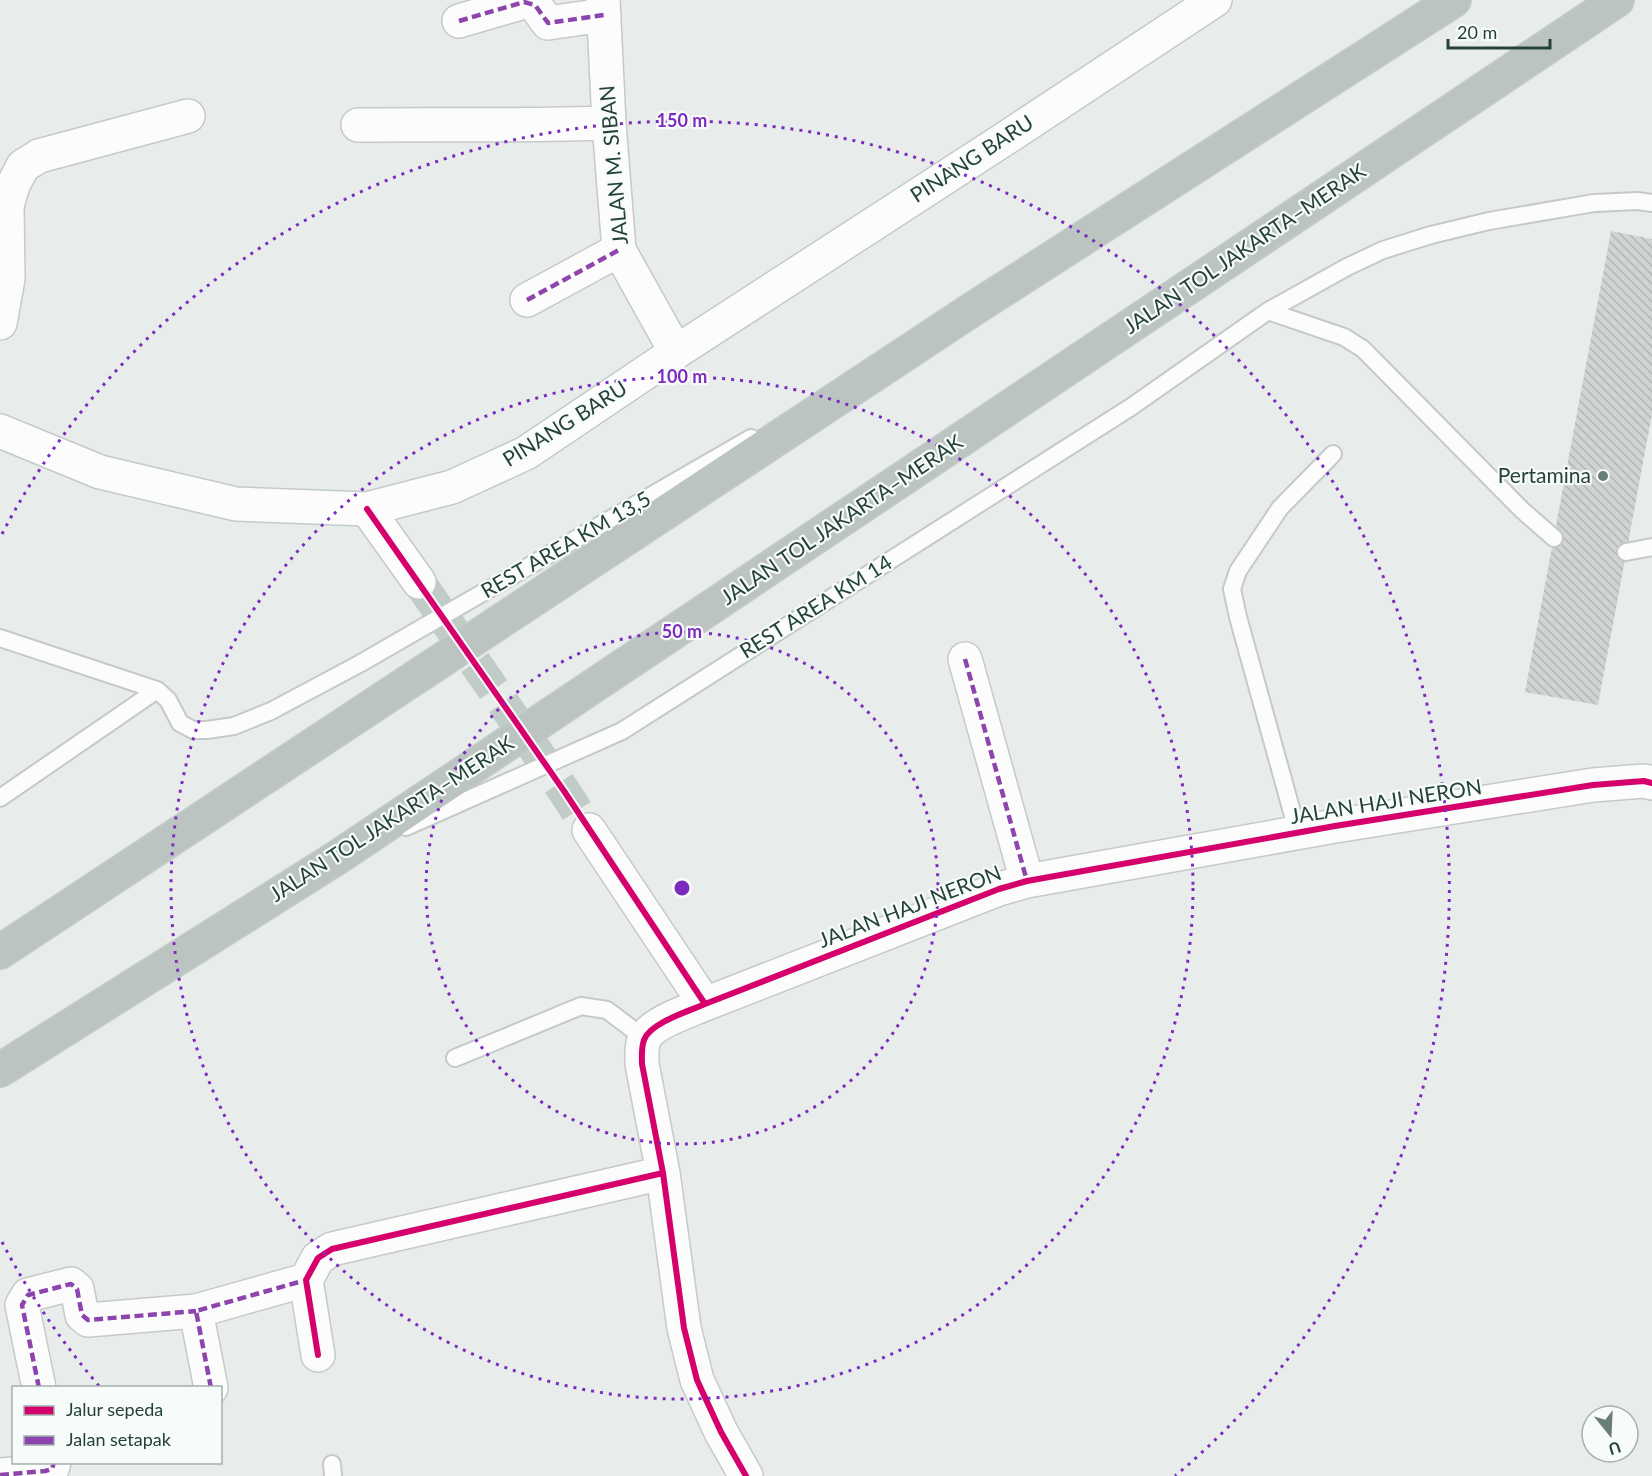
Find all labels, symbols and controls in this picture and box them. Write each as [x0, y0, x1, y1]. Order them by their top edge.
scale bar [1448, 12, 1550, 50]
text: 20 m [1457, 21, 1497, 43]
street label: JALAN M. SIBAN [593, 84, 632, 246]
text: 150 m [657, 109, 707, 131]
street label: PINANG BARU [905, 109, 1037, 207]
street label: JALAN TOL JAKARTA–MERAK [1119, 157, 1370, 338]
text: 100 m [657, 365, 707, 387]
street label: PINANG BARU [498, 375, 631, 471]
street label: JALAN TOL JAKARTA–MERAK [716, 428, 967, 609]
place label: Pertamina [1498, 462, 1591, 487]
marker: Pertamina [1596, 469, 1610, 483]
street label: REST AREA KM 13,5 [476, 485, 654, 602]
street label: REST AREA KM 14 [735, 549, 896, 663]
text: 50 m [662, 620, 702, 642]
street label: JALAN TOL JAKARTA–MERAK [264, 729, 518, 906]
street label: JALAN HAJI NERON [1288, 773, 1483, 828]
street label: JALAN HAJI NERON [815, 859, 1004, 952]
centre of rings [672, 878, 692, 898]
legend [12, 1386, 222, 1464]
text: Jalur sepeda [66, 1398, 163, 1420]
north arrow [1580, 1404, 1640, 1464]
text: Jalan setapak [66, 1428, 172, 1450]
text: U [1606, 1438, 1623, 1460]

